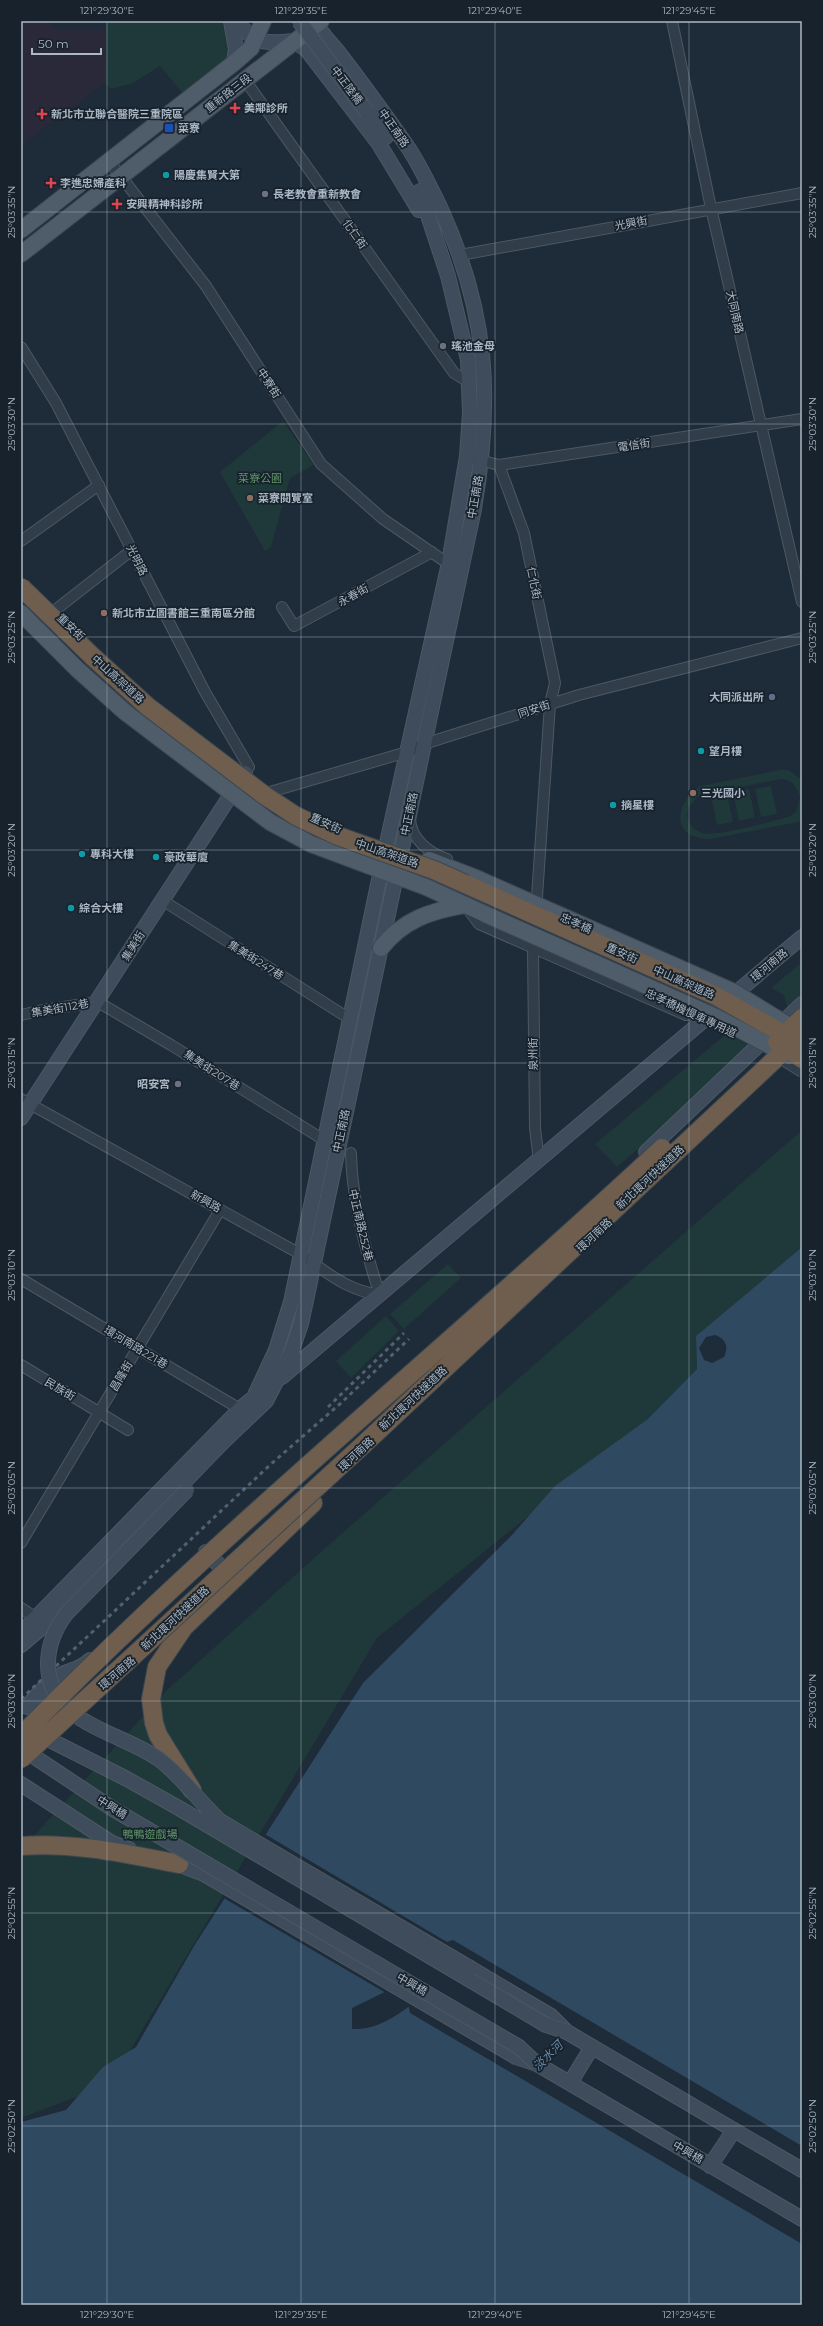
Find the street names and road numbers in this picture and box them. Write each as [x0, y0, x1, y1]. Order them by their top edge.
street label: 中正陸橋 [328, 63, 366, 107]
street label: 重新路三段 [202, 71, 254, 115]
street label: 中正南路 [376, 106, 412, 150]
street label: 光興街 [613, 213, 649, 233]
street label: 化仁街 [340, 216, 370, 252]
street label: 大同南路 [723, 289, 747, 335]
street label: 中寮街 [254, 365, 284, 401]
street label: 電信街 [617, 436, 651, 454]
street label: 中正南路 [464, 474, 486, 520]
street label: 光明路 [123, 542, 151, 578]
street label: 仁化街 [524, 565, 544, 601]
street label: 永春街 [335, 581, 371, 609]
street label: 重安街 [54, 611, 88, 643]
street label: 中山高架道路 [89, 652, 147, 706]
street label: 同安街 [516, 697, 552, 721]
street label: 中正南路 [398, 791, 420, 837]
street label: 重安街 [308, 810, 344, 836]
street label: 中山高架道路 [354, 836, 420, 870]
street label: 忠孝橋 [558, 910, 594, 936]
street label: 集美街 [118, 928, 148, 964]
street label: 集美街247巷 [225, 937, 287, 983]
street label: 重安街 [604, 940, 640, 966]
street label: 環河南路 [748, 945, 790, 985]
street label: 中山高架道路 [651, 962, 717, 1002]
street label: 忠孝橋機慢車專用道 [643, 986, 739, 1040]
street label: 集美街112巷 [30, 996, 90, 1020]
street label: 泉州街 [526, 1037, 540, 1071]
street label: 集美街207巷 [181, 1047, 243, 1093]
street label: 中正南路 [330, 1108, 352, 1154]
street label: 新北環河快速道路 [613, 1142, 687, 1212]
street label: 新興路 [188, 1187, 224, 1215]
street label: 中正南路252巷 [346, 1188, 376, 1262]
street label: 環河南路 [573, 1215, 615, 1255]
street label: 環河南路221巷 [102, 1323, 170, 1371]
street label: 昌隆街 [107, 1358, 135, 1394]
street label: 新北環河快速道路 [376, 1363, 450, 1433]
street label: 民族街 [42, 1375, 78, 1403]
street label: 環河南路 [335, 1434, 377, 1474]
street label: 新北環河快速道路 [138, 1583, 212, 1653]
street label: 環河南路 [96, 1653, 138, 1693]
street label: 中興橋 [94, 1792, 130, 1822]
street label: 中興橋 [394, 1970, 430, 1998]
street label: 中興橋 [670, 2138, 706, 2166]

